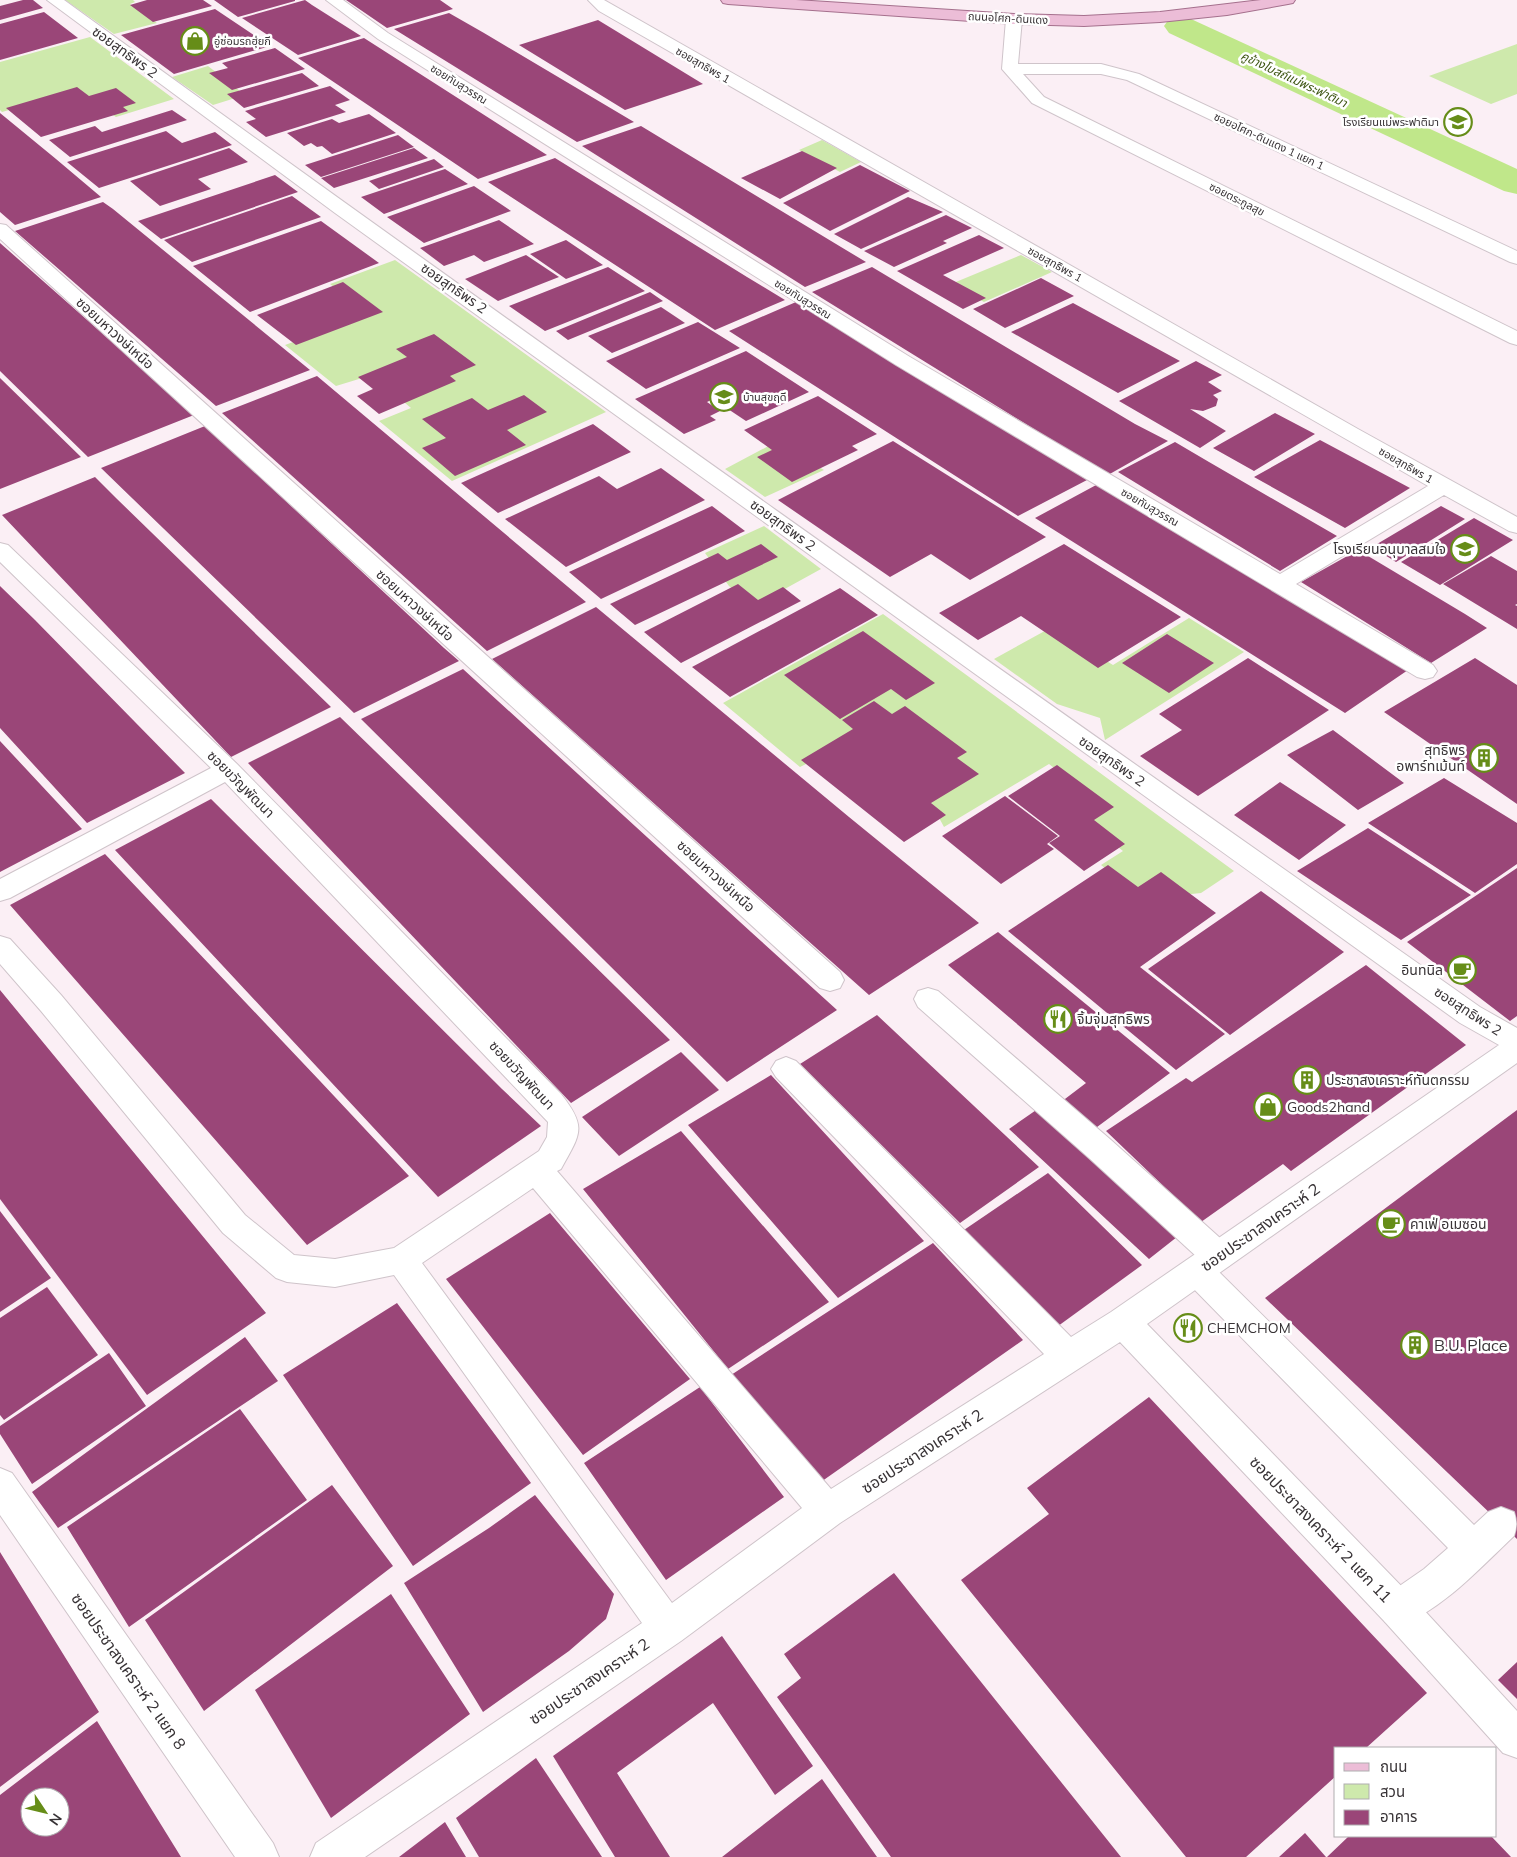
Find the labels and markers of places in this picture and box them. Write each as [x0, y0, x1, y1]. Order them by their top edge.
shop icon: อู่ซ่อมรถฮุ่ยกี [180, 26, 210, 56]
place label: อู่ซ่อมรถฮุ่ยกี [214, 34, 271, 48]
school or university icon: โรงเรียนแม่พระฟาติมา [1443, 107, 1473, 137]
place label: โรงเรียนแม่พระฟาติมา [1343, 115, 1439, 129]
school or university icon: บ้านสุขฤดี [709, 382, 739, 412]
place label: บ้านสุขฤดี [743, 390, 787, 404]
school or university icon: โรงเรียนอนุบาลสมใจ [1450, 534, 1480, 564]
place label: โรงเรียนอนุบาลสมใจ [1333, 540, 1446, 558]
place label: สุทธิพร อพาร์ทเม้นท์ [1396, 741, 1465, 775]
building icon: สุทธิพร อพาร์ทเม้นท์ [1469, 743, 1499, 773]
cafe icon: อินทนิล [1447, 955, 1477, 985]
place label: อินทนิล [1401, 961, 1443, 979]
restaurant icon: จิ้มจุ่มสุทธิพร [1043, 1004, 1073, 1034]
place label: จิ้มจุ่มสุทธิพร [1077, 1010, 1150, 1028]
building icon: ประชาสงเคราะห์ทันตกรรม [1292, 1065, 1322, 1095]
place label: ประชาสงเคราะห์ทันตกรรม [1326, 1071, 1470, 1089]
shop icon: Goods2hand [1253, 1092, 1283, 1122]
place label: Goods2hand [1287, 1098, 1370, 1116]
cafe icon: คาเฟ่ อเมซอน [1376, 1209, 1406, 1239]
place label: คาเฟ่ อเมซอน [1410, 1215, 1487, 1233]
restaurant icon: CHEMCHOM [1173, 1313, 1203, 1343]
place label: CHEMCHOM [1207, 1319, 1291, 1337]
building icon: B.U. Place [1400, 1330, 1430, 1360]
place label: B.U. Place [1434, 1335, 1508, 1355]

